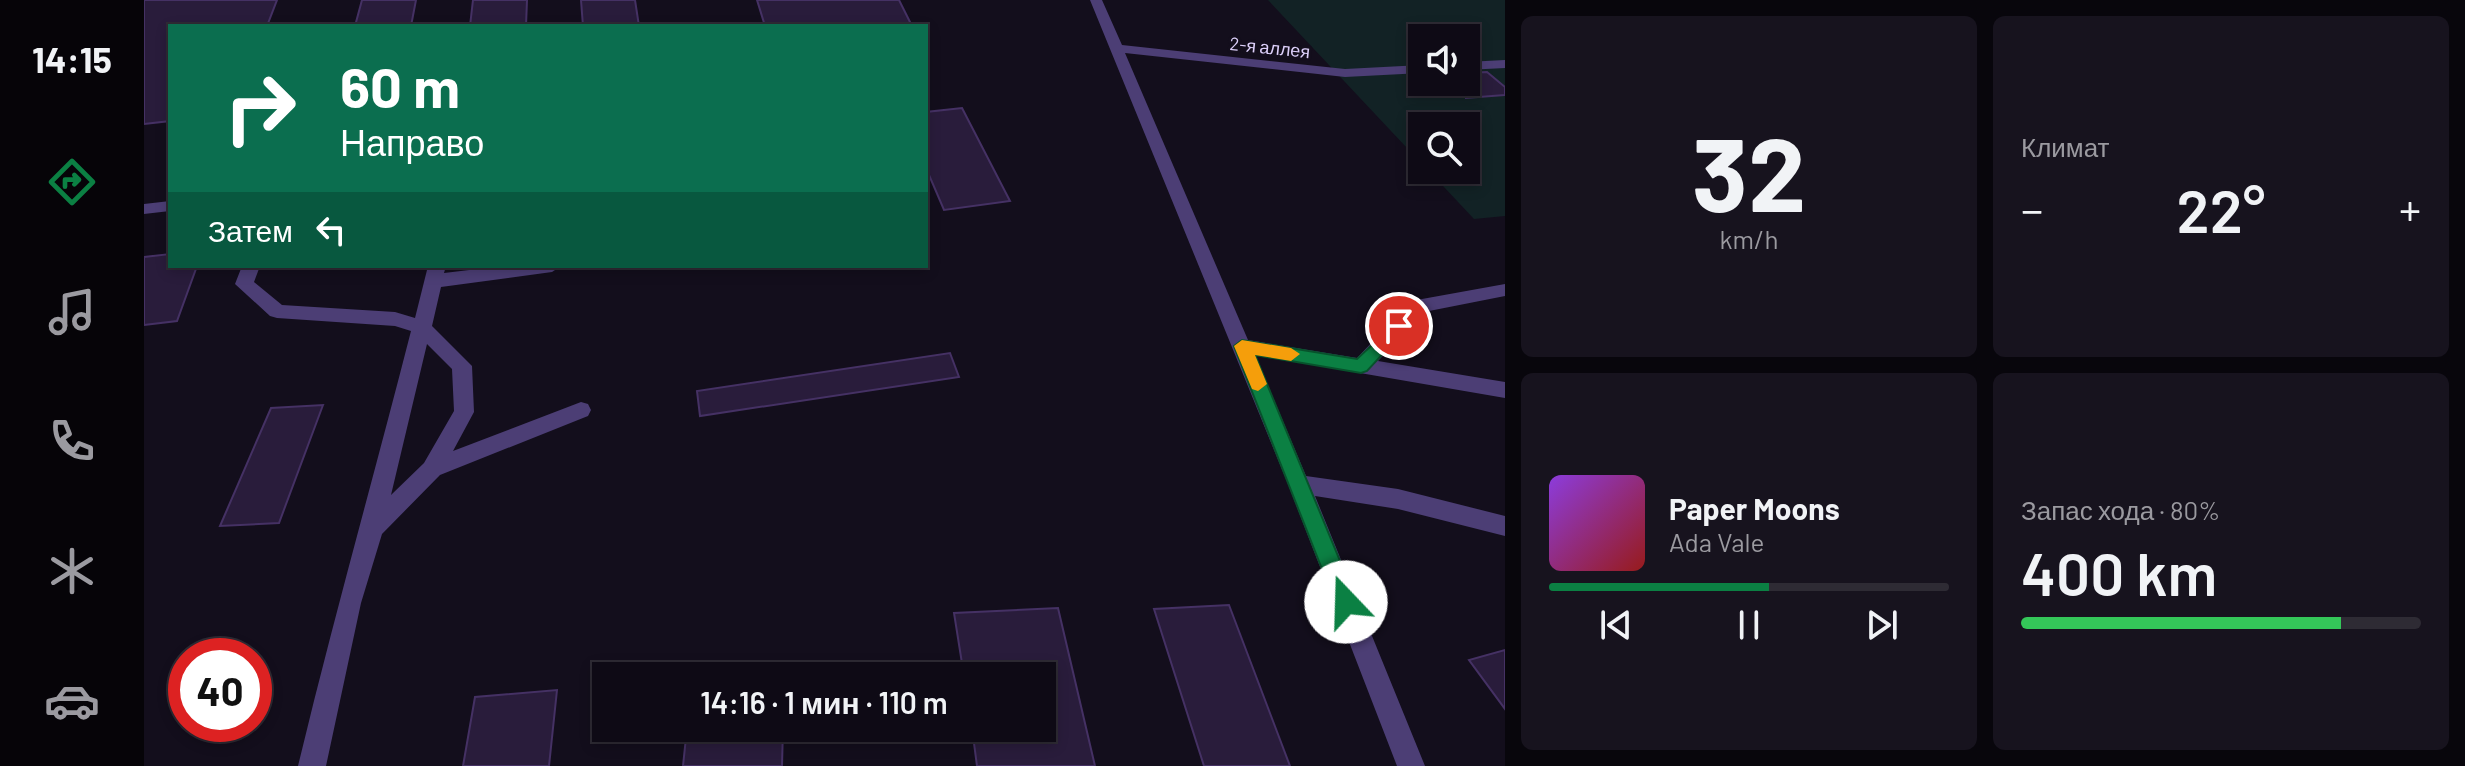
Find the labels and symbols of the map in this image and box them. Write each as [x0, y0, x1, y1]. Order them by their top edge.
street label: 2-я аллея [1229, 32, 1311, 62]
pin [1365, 292, 1433, 360]
position arrow [1304, 560, 1388, 644]
speed limit sign: 40 [168, 638, 272, 742]

